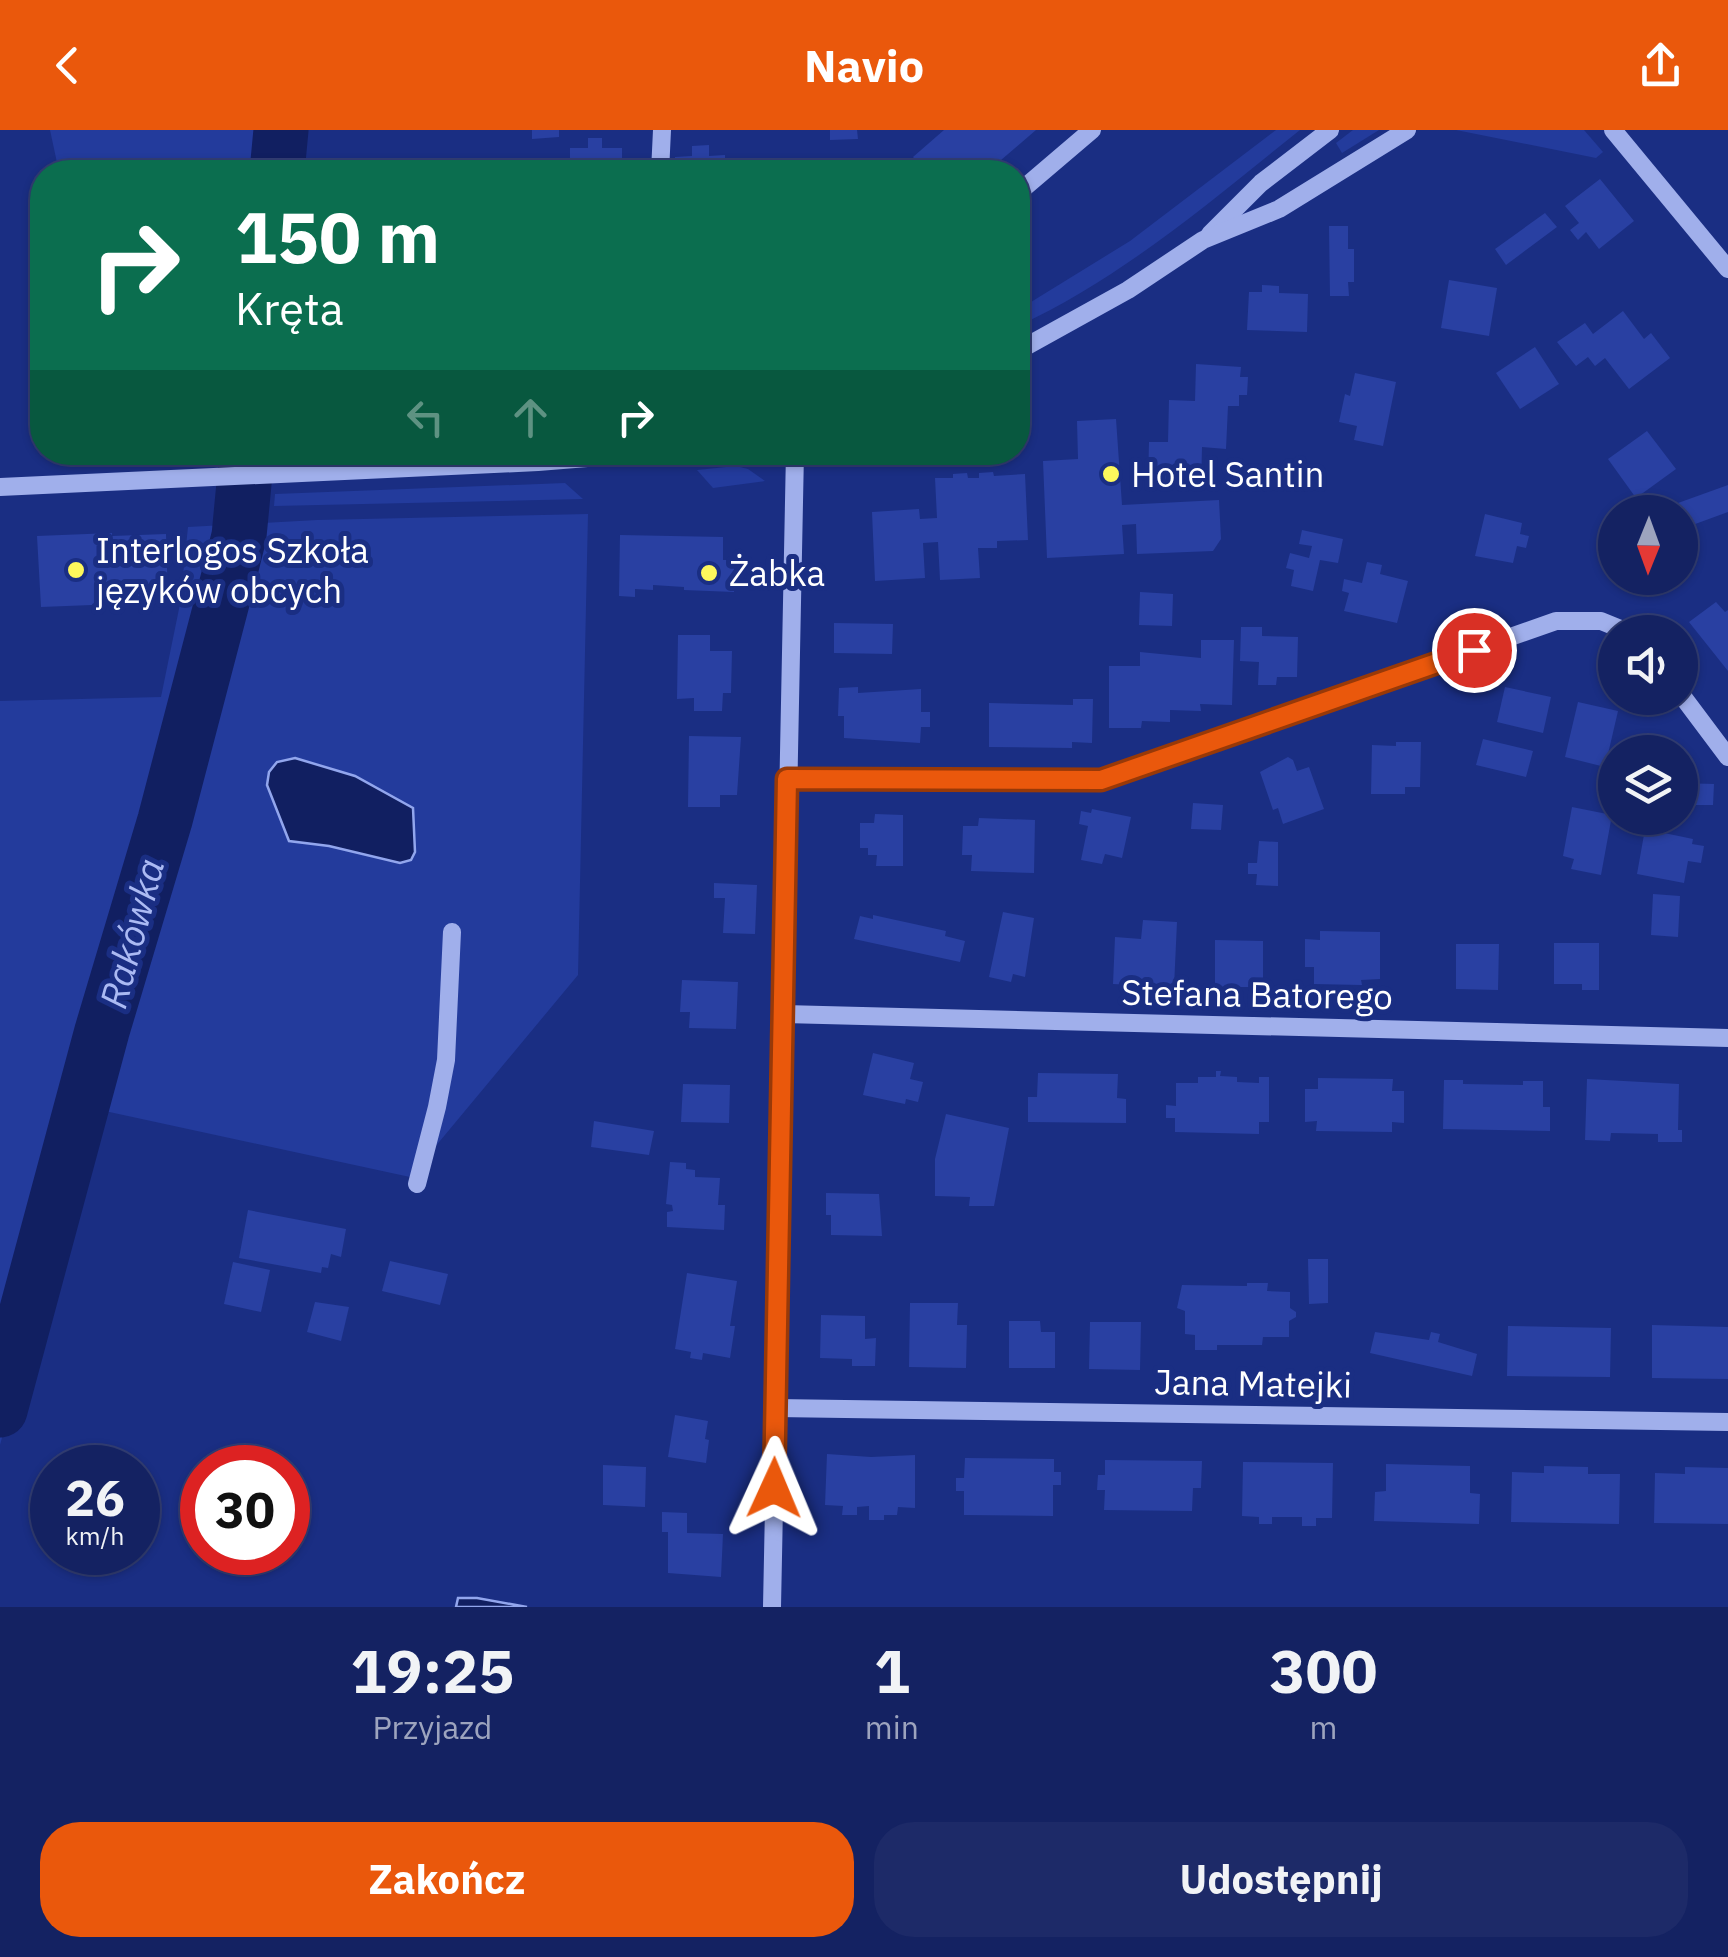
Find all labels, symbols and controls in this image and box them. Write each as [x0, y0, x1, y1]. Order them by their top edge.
text: Navio [804, 36, 924, 94]
icon: back [40, 38, 95, 93]
icon: share [1633, 38, 1688, 93]
text: 150 m [235, 191, 440, 282]
icon: right [70, 200, 200, 330]
text: Kręta [235, 279, 344, 337]
icon: left [398, 390, 453, 445]
icon: ahead [503, 390, 558, 445]
icon: right [608, 390, 663, 445]
place label: Hotel Santin [1131, 451, 1324, 497]
marker: Hotel Santin [1100, 463, 1122, 485]
north arrow [1598, 495, 1698, 595]
map controls [1598, 495, 1698, 835]
place label: Interlogos Szkoła języków obcych [96, 527, 369, 613]
place label: Żabka [729, 550, 825, 596]
marker: Interlogos Szkoła języków obcych [65, 559, 87, 581]
marker: Żabka [698, 562, 720, 584]
pin [1432, 608, 1517, 693]
button: sound [1598, 615, 1698, 715]
icon: arrive [1447, 623, 1502, 678]
button: layers [1598, 735, 1698, 835]
water label: Rakówka [88, 853, 174, 1013]
street label: Stefana Batorego [1121, 969, 1393, 1019]
street label: Jana Matejki [1154, 1358, 1352, 1408]
position arrow [722, 1436, 826, 1540]
speed limit sign: 30 [180, 1445, 310, 1575]
text: 26 [65, 1465, 125, 1530]
text: km/h [66, 1519, 124, 1552]
text: 19:25 [351, 1631, 514, 1710]
text: 1 [874, 1631, 910, 1710]
text: 300 [1269, 1631, 1377, 1710]
text: Przyjazd [373, 1706, 492, 1748]
text: min [865, 1706, 919, 1748]
text: m [1310, 1706, 1337, 1748]
button: Zakończ [40, 1822, 854, 1937]
button: Udostępnij [874, 1822, 1688, 1937]

